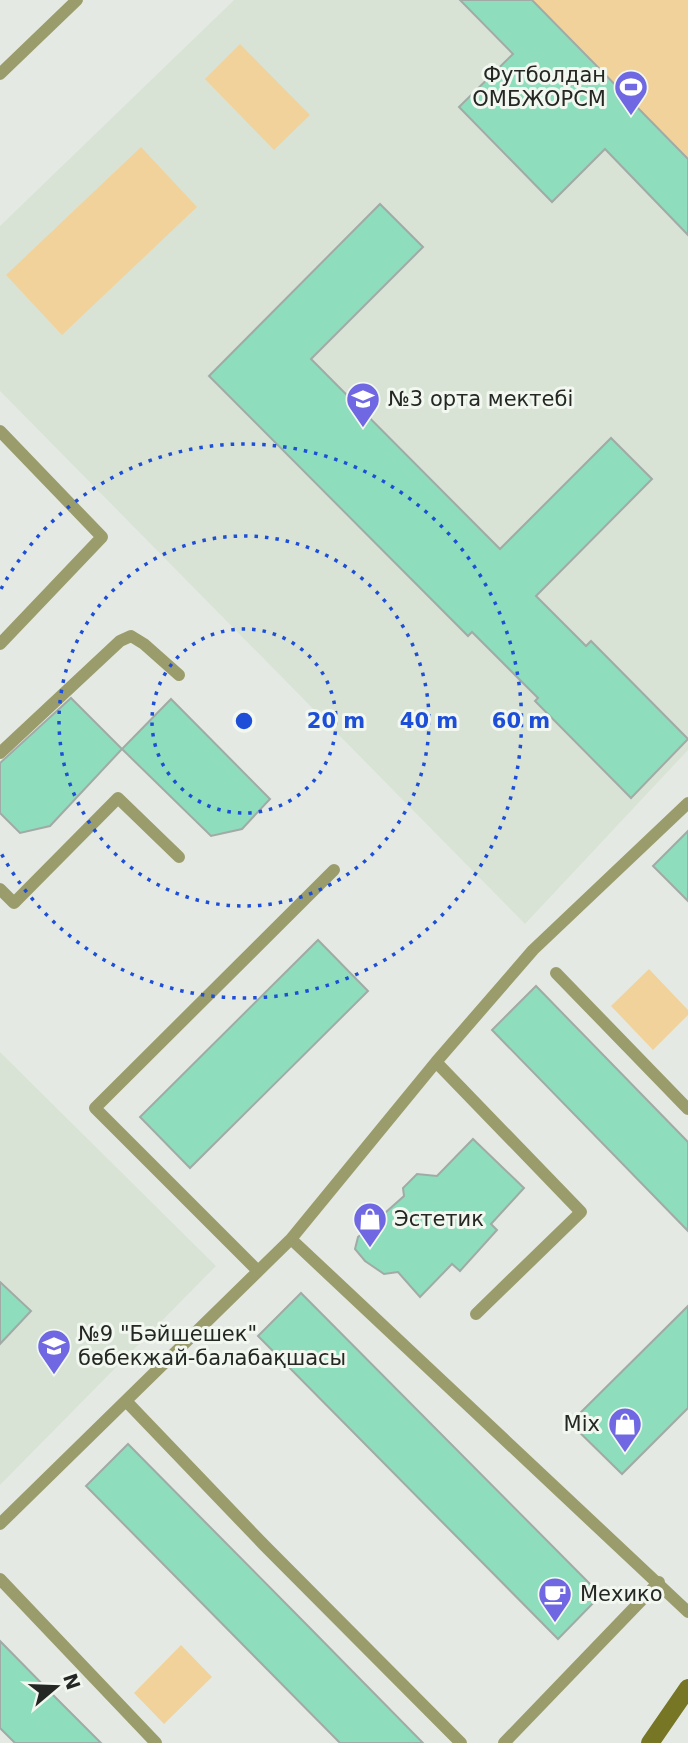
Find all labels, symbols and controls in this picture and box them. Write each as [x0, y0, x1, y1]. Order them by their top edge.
place label: Футболдан ОМБЖОРСМ [472, 63, 606, 111]
sports icon: Футболдан ОМБЖОРСМ [612, 68, 650, 117]
school or university icon: №3 орта мектебі [344, 380, 382, 429]
place label: №3 орта мектебі [388, 387, 573, 411]
centre of rings [232, 709, 256, 733]
text: 20 m [307, 709, 365, 733]
text: 40 m [400, 709, 458, 733]
text: 60 m [492, 709, 550, 733]
shop icon: Эстетик [351, 1200, 389, 1249]
place label: Эстетик [394, 1207, 484, 1231]
place label: №9 "Бәйшешек" бөбекжай-балабақшасы [78, 1322, 346, 1370]
school or university icon: №9 "Бәйшешек" бөбекжай-балабақшасы [35, 1327, 73, 1376]
shop icon: Mix [606, 1405, 644, 1454]
place label: Mix [564, 1412, 600, 1436]
cafe icon: Мехико [536, 1575, 574, 1624]
place label: Мехико [580, 1582, 663, 1606]
north arrow [21, 1652, 91, 1722]
text: N [59, 1670, 85, 1693]

